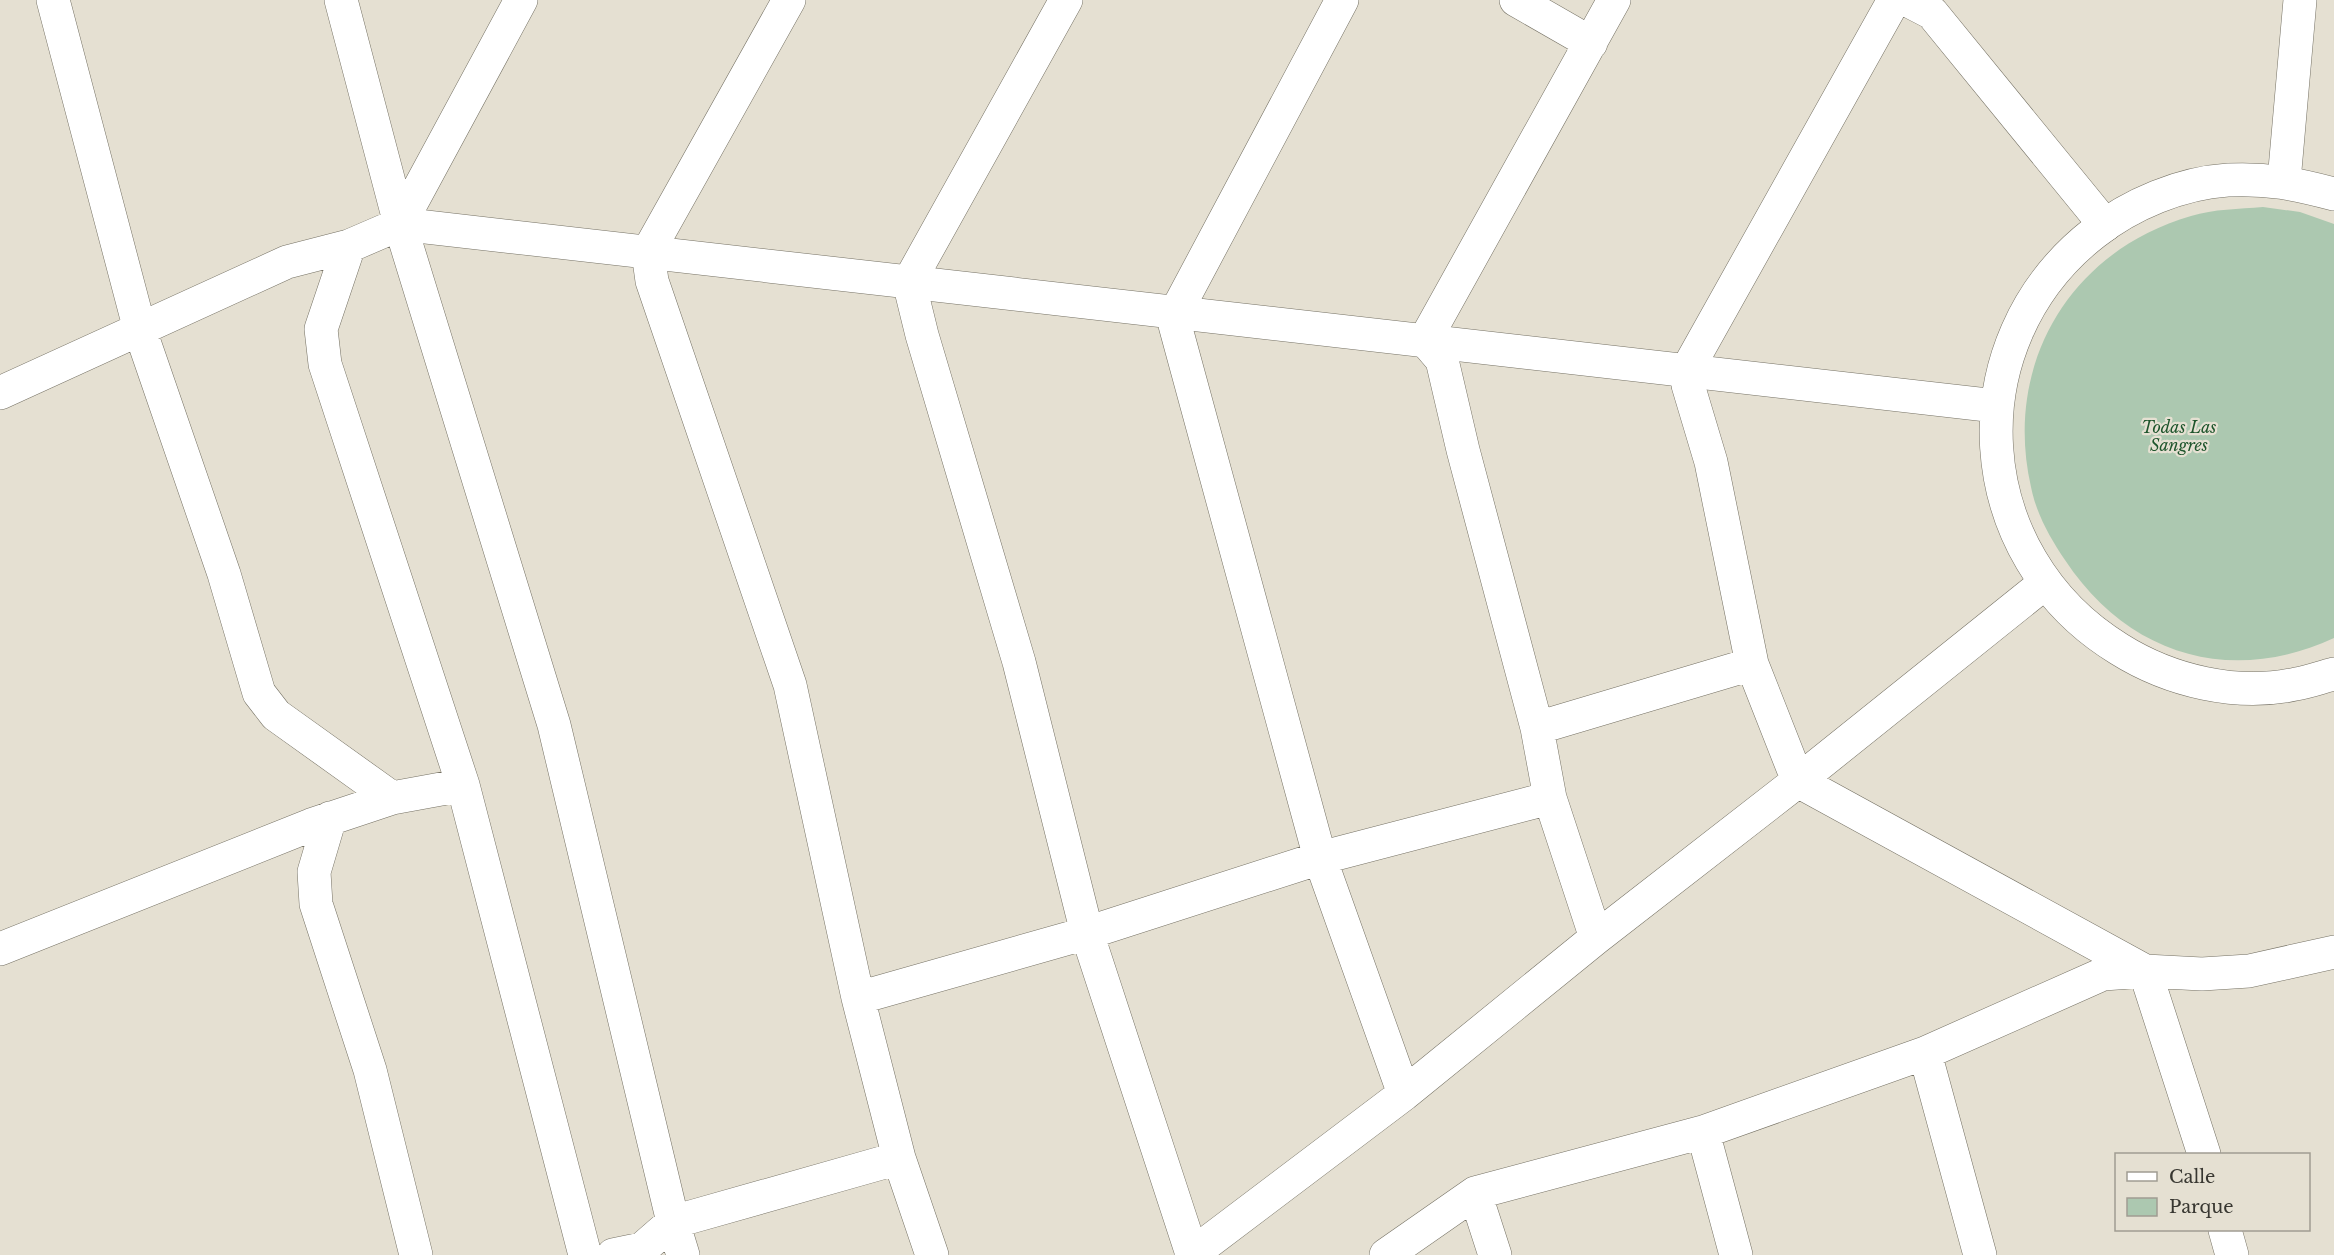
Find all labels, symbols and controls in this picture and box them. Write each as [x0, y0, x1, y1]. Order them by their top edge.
park label: Todas Las Sangres [2142, 417, 2216, 455]
legend [2115, 1153, 2310, 1231]
text: Calle [2169, 1166, 2215, 1188]
text: Parque [2169, 1196, 2234, 1218]

